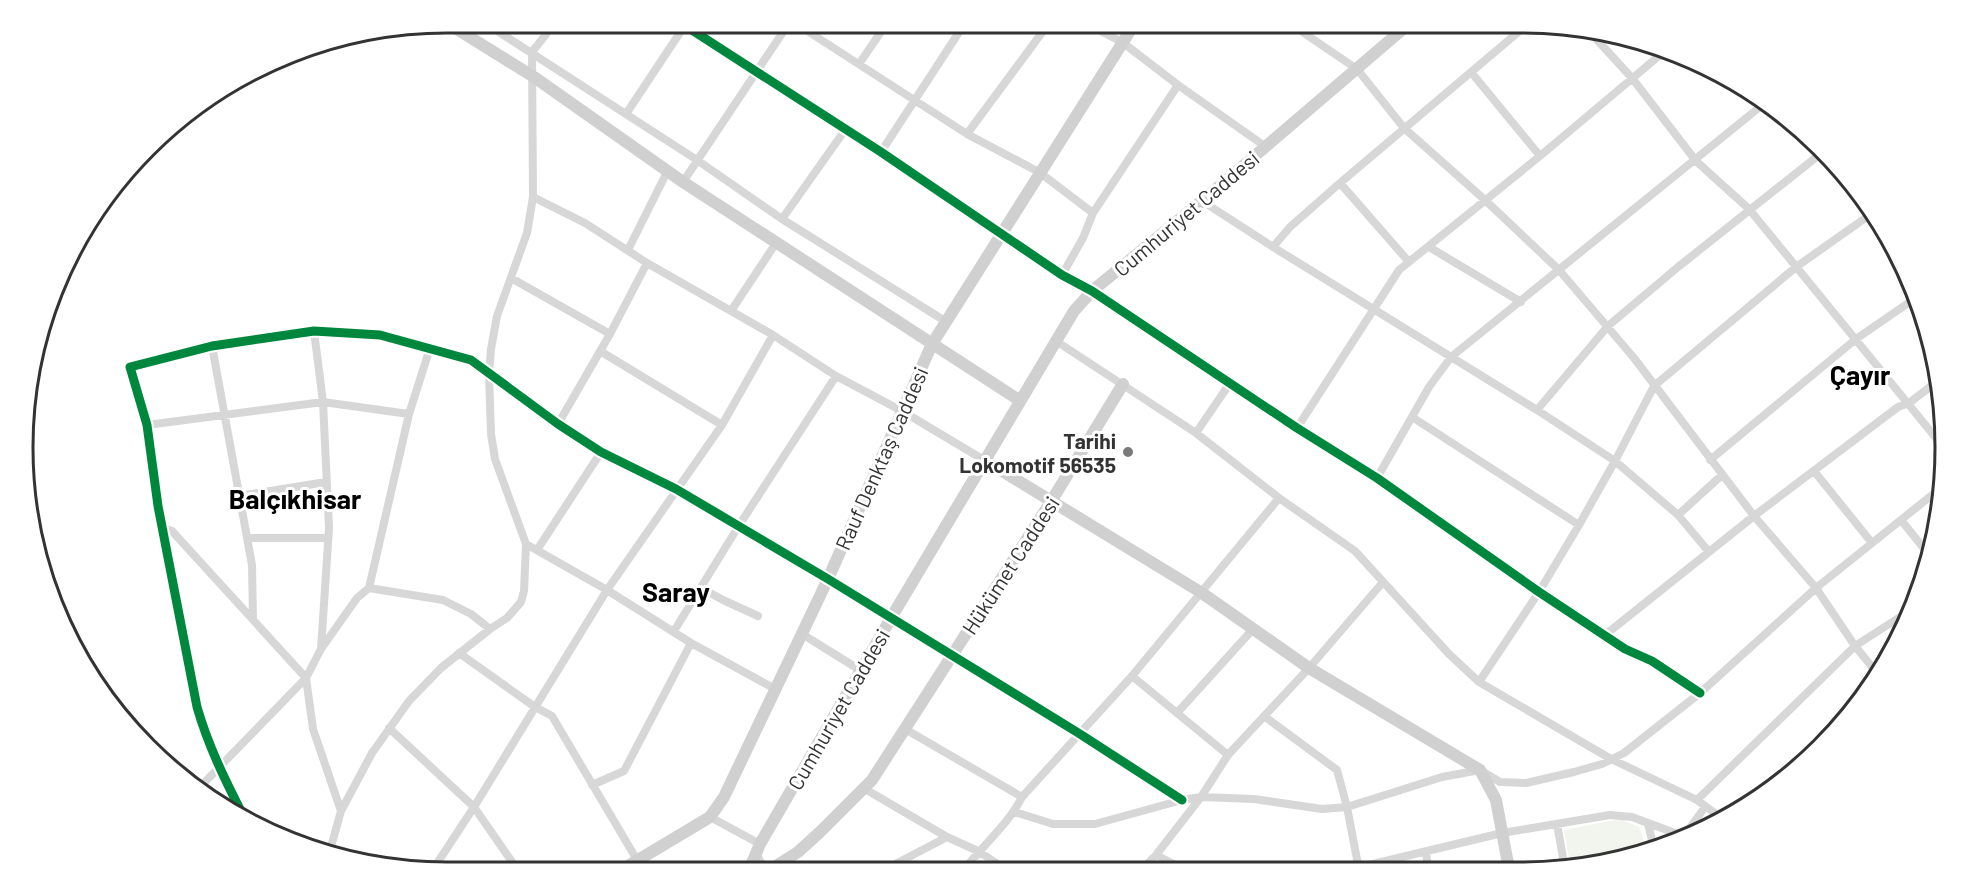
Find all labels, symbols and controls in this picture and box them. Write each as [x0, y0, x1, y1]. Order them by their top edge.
street label: Cumhuriyet Caddesi [1108, 145, 1264, 281]
district label: Çayır [1830, 358, 1891, 390]
street label: Rauf Denktaş Caddesi [829, 362, 933, 554]
place label: Tarihi Lokomotif 56535 [959, 428, 1116, 477]
marker: Tarihi Lokomotif 56535 [1121, 445, 1135, 459]
district label: Balçıkhisar [229, 482, 362, 514]
street label: Hükümet Caddesi [956, 491, 1064, 639]
district label: Saray [642, 575, 710, 607]
street label: Cumhuriyet Caddesi [782, 624, 894, 794]

